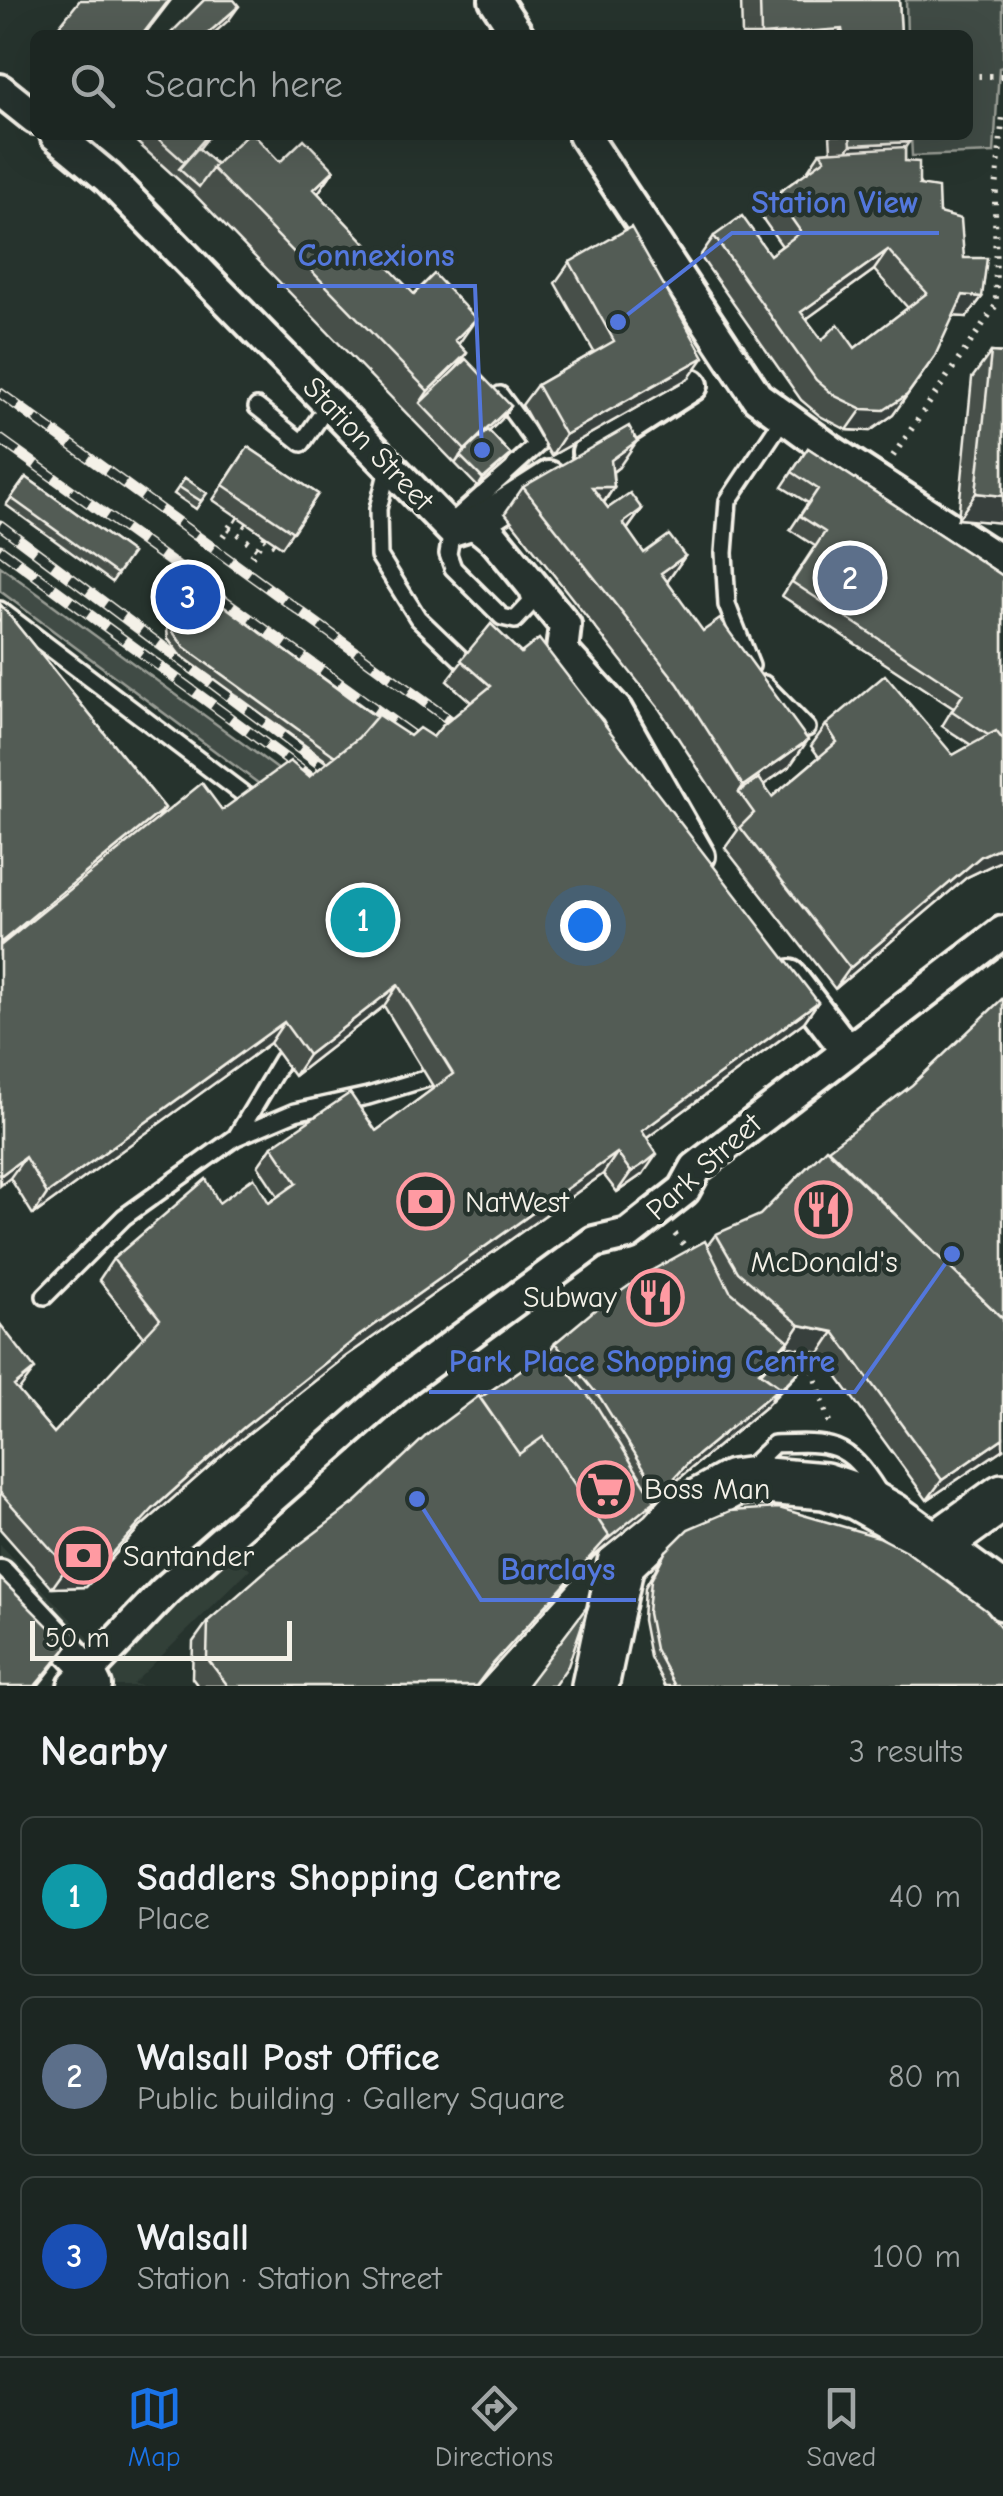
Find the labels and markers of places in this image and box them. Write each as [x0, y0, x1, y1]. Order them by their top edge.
callout: Station View [732, 171, 939, 233]
callout: Connexions [277, 224, 475, 286]
pin: 2 [818, 540, 882, 616]
pin: 3 [156, 560, 220, 634]
pin: 1 [330, 882, 396, 958]
bank icon: NatWest [396, 1172, 456, 1232]
restaurant icon: McDonald's [794, 1179, 854, 1239]
place label: NatWest [465, 1185, 570, 1220]
place label: McDonald's [750, 1245, 898, 1280]
restaurant icon: Subway [626, 1267, 686, 1327]
place label: Subway [523, 1280, 618, 1315]
callout: Park Place Shopping Centre [429, 1330, 855, 1392]
supermarket icon: Boss Man [575, 1459, 635, 1519]
place label: Boss Man [644, 1472, 770, 1507]
bank icon: Santander [54, 1526, 114, 1586]
callout: Barclays [481, 1538, 636, 1600]
place label: Santander [123, 1539, 254, 1574]

